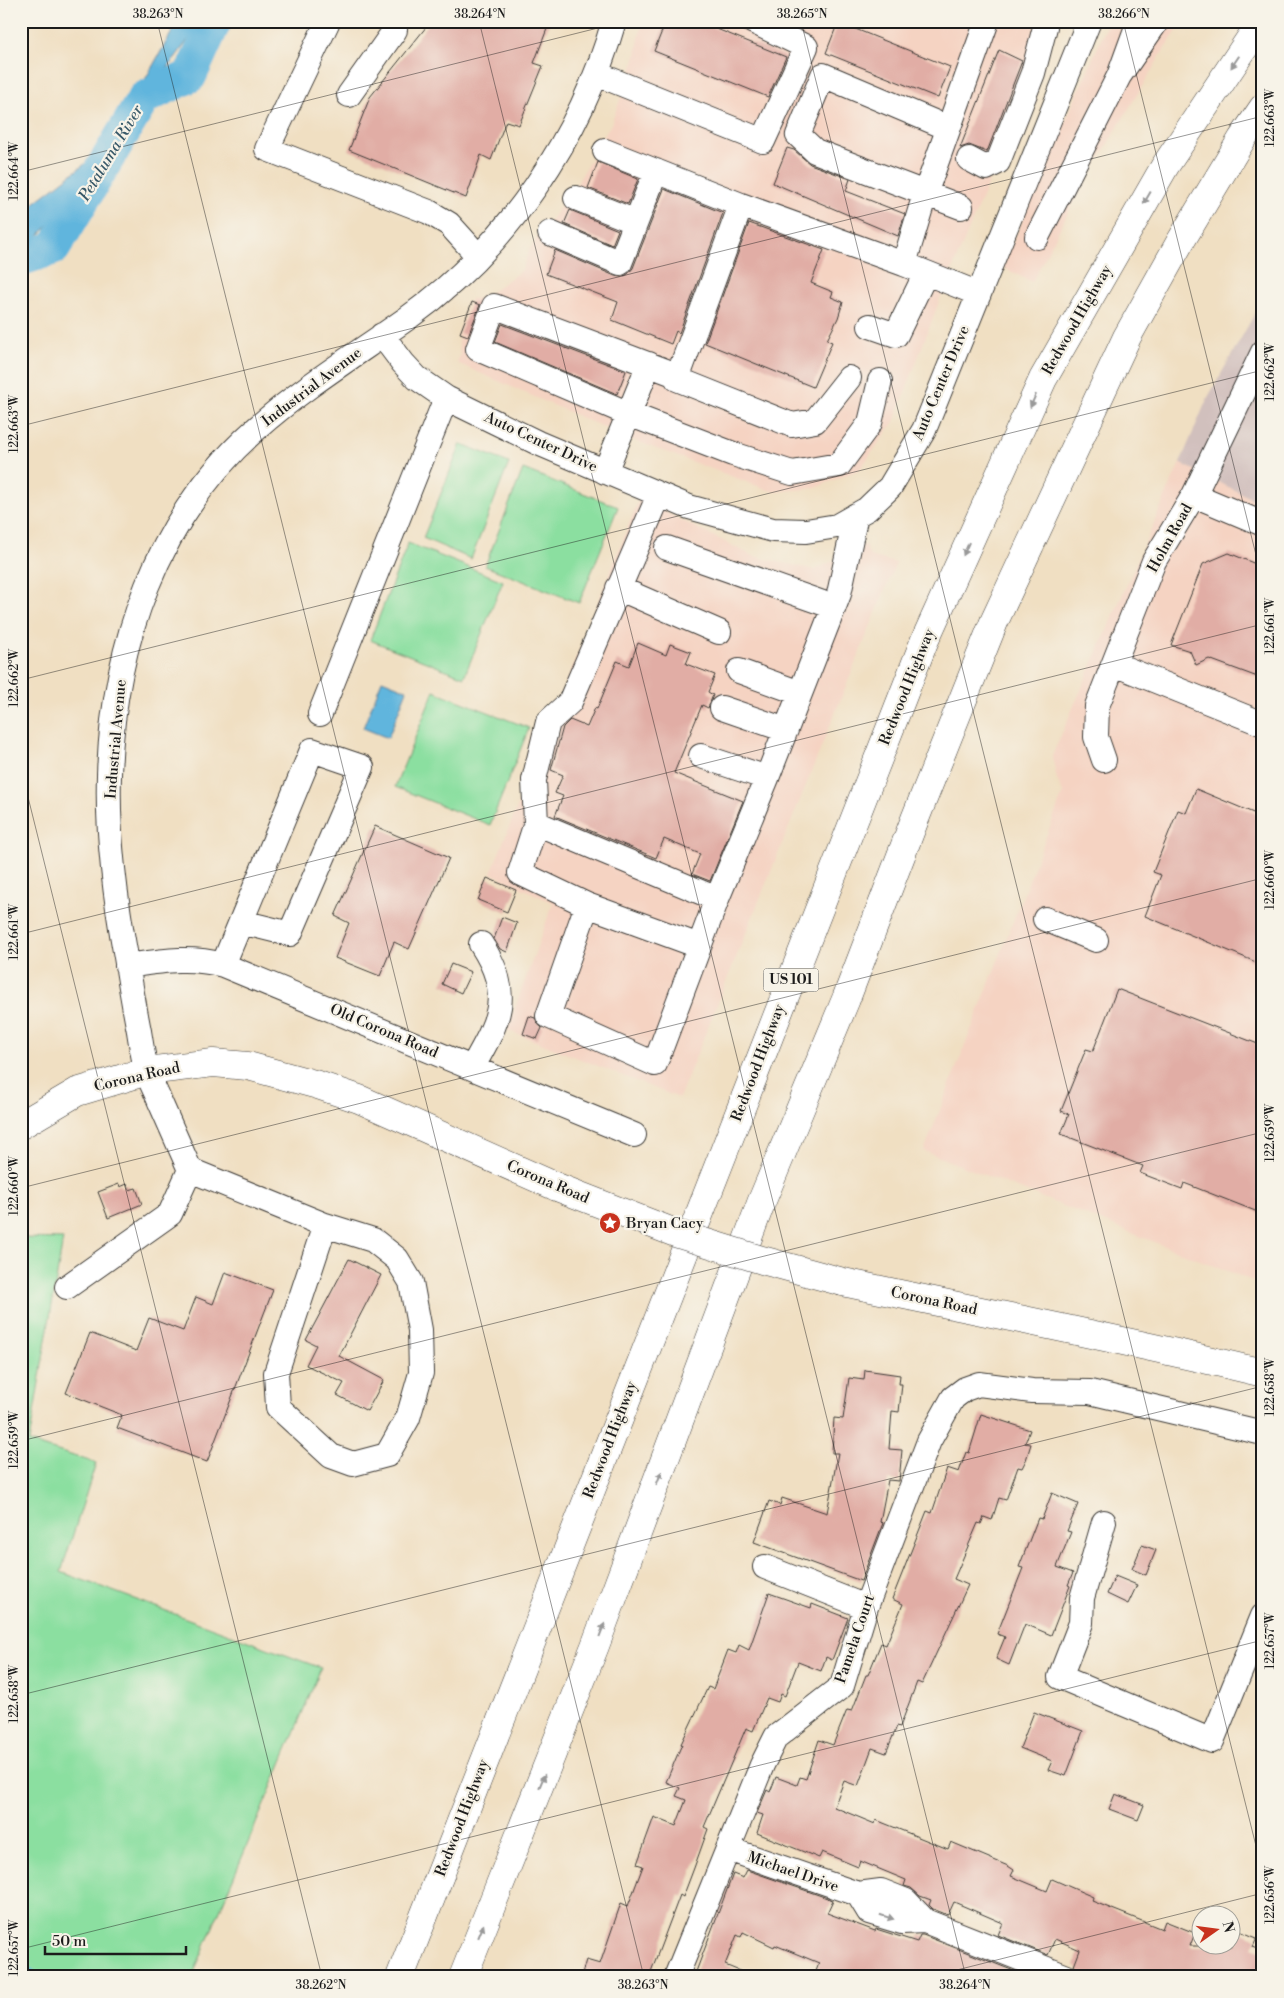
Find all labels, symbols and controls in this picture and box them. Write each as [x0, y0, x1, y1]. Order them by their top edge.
text: 38.263°N [133, 7, 183, 22]
text: 38.264°N [454, 7, 506, 22]
text: 38.265°N [777, 7, 827, 22]
text: 38.266°N [1098, 7, 1150, 22]
one-way arrow [1230, 55, 1239, 69]
text: 122.663°W [1263, 88, 1278, 147]
water label: Petaluma River [74, 100, 148, 206]
text: 122.664°W [7, 140, 22, 200]
one-way arrow [1142, 192, 1151, 205]
street label: Redwood Highway [1038, 261, 1117, 378]
street label: Auto Center Drive [908, 323, 974, 444]
text: 122.662°W [1263, 342, 1278, 401]
street label: Industrial Avenue [258, 343, 366, 431]
text: 122.663°W [7, 394, 22, 453]
one-way arrow [1029, 394, 1037, 408]
street label: Auto Center Drive [480, 407, 601, 477]
street label: Holm Road [1143, 500, 1197, 576]
one-way arrow [961, 542, 969, 556]
text: 122.661°W [1263, 597, 1278, 654]
street label: Redwood Highway [875, 625, 939, 748]
text: 122.662°W [7, 648, 22, 707]
street label: Industrial Avenue [101, 678, 131, 800]
text: 122.660°W [1263, 849, 1278, 910]
text: 122.661°W [7, 903, 22, 960]
road number: US 101 [764, 968, 818, 992]
street label: Old Corona Road [327, 1000, 441, 1063]
street label: Redwood Highway [727, 1001, 789, 1124]
street label: Corona Road [92, 1058, 182, 1096]
text: 122.659°W [1263, 1103, 1278, 1162]
text: 122.660°W [7, 1155, 22, 1216]
street label: Corona Road [504, 1156, 593, 1208]
place icon: Bryan Cacy [598, 1211, 622, 1235]
place label: Bryan Cacy [625, 1214, 704, 1233]
street label: Corona Road [889, 1283, 979, 1320]
text: 122.658°W [1263, 1357, 1278, 1416]
street label: Redwood Highway [579, 1378, 641, 1501]
text: 122.659°W [7, 1410, 22, 1469]
one-way arrow [656, 1470, 664, 1485]
street label: Pamela Court [831, 1592, 879, 1686]
text: 122.657°W [1263, 1612, 1278, 1669]
one-way arrow [599, 1622, 606, 1637]
text: 122.658°W [7, 1664, 22, 1723]
street label: Redwood Highway [431, 1756, 493, 1879]
one-way arrow [538, 1773, 546, 1788]
street label: Michael Drive [745, 1847, 841, 1897]
text: 122.656°W [1263, 1865, 1278, 1924]
north arrow [1192, 1906, 1242, 1956]
one-way arrow [879, 1914, 894, 1921]
text: 122.657°W [7, 1919, 22, 1976]
text: N [1218, 1920, 1238, 1935]
scale bar [45, 1923, 186, 1955]
one-way arrow [478, 1924, 486, 1939]
text: 50 m [52, 1932, 86, 1951]
text: 38.262°N [296, 1978, 347, 1993]
text: 38.263°N [618, 1978, 668, 1993]
text: 38.264°N [939, 1978, 991, 1993]

